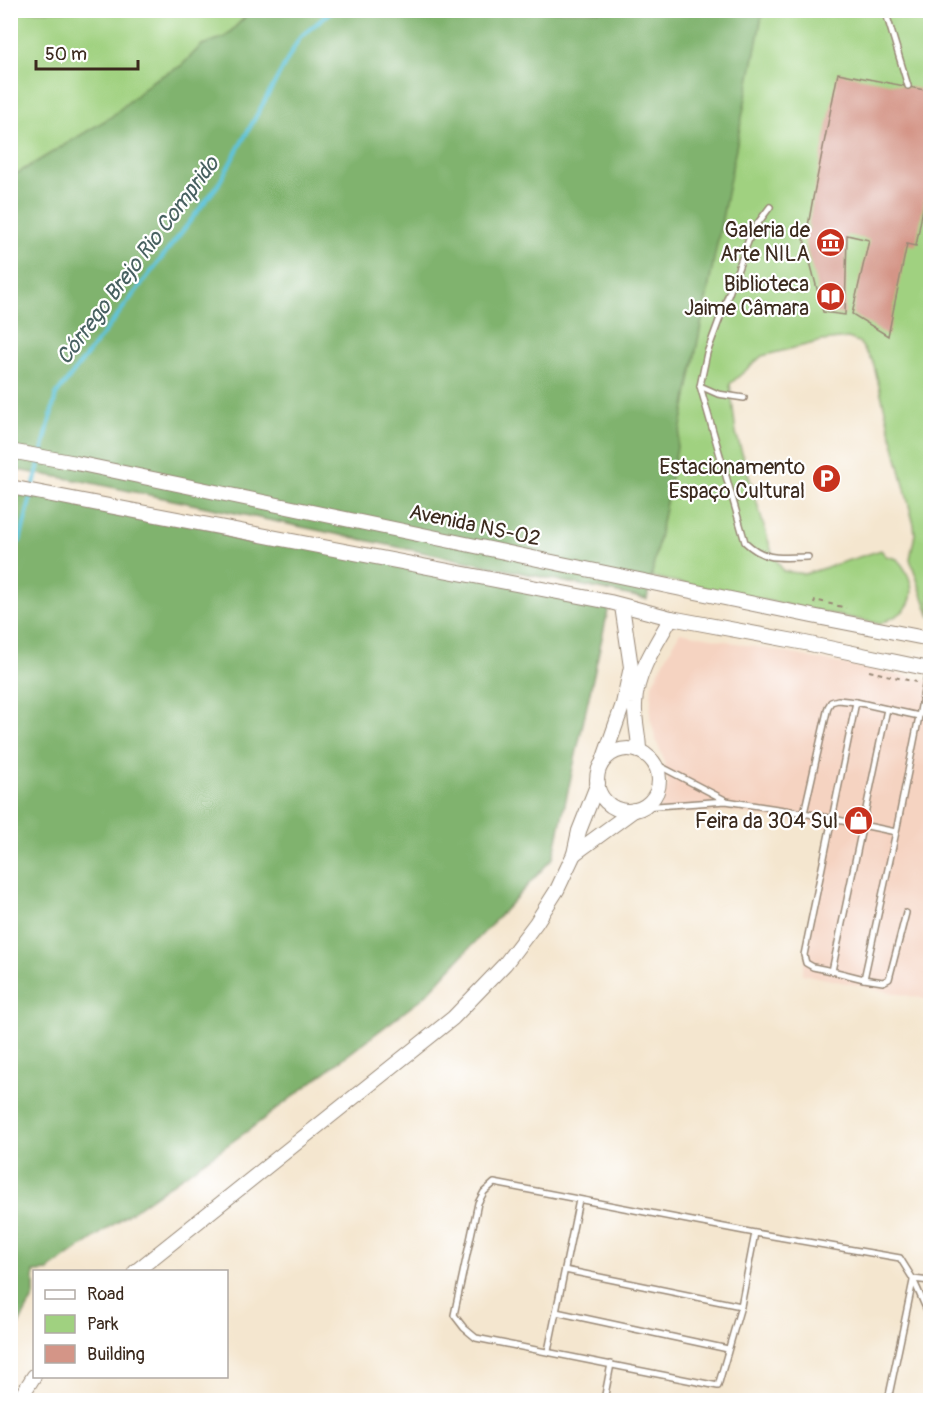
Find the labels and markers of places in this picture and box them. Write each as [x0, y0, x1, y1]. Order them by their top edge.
place label: Galeria de Arte NILA [720, 217, 811, 268]
museum icon: Galeria de Arte NILA [815, 226, 847, 258]
place label: Biblioteca Jaime Câmara [684, 271, 809, 322]
library icon: Biblioteca Jaime Câmara [814, 280, 846, 312]
place label: Estacionamento Espaço Cultural [659, 454, 805, 505]
parking icon: Estacionamento Espaço Cultural [810, 463, 842, 495]
shop icon: Feira da 304 Sul [843, 805, 875, 837]
place label: Feira da 304 Sul [695, 808, 838, 835]

